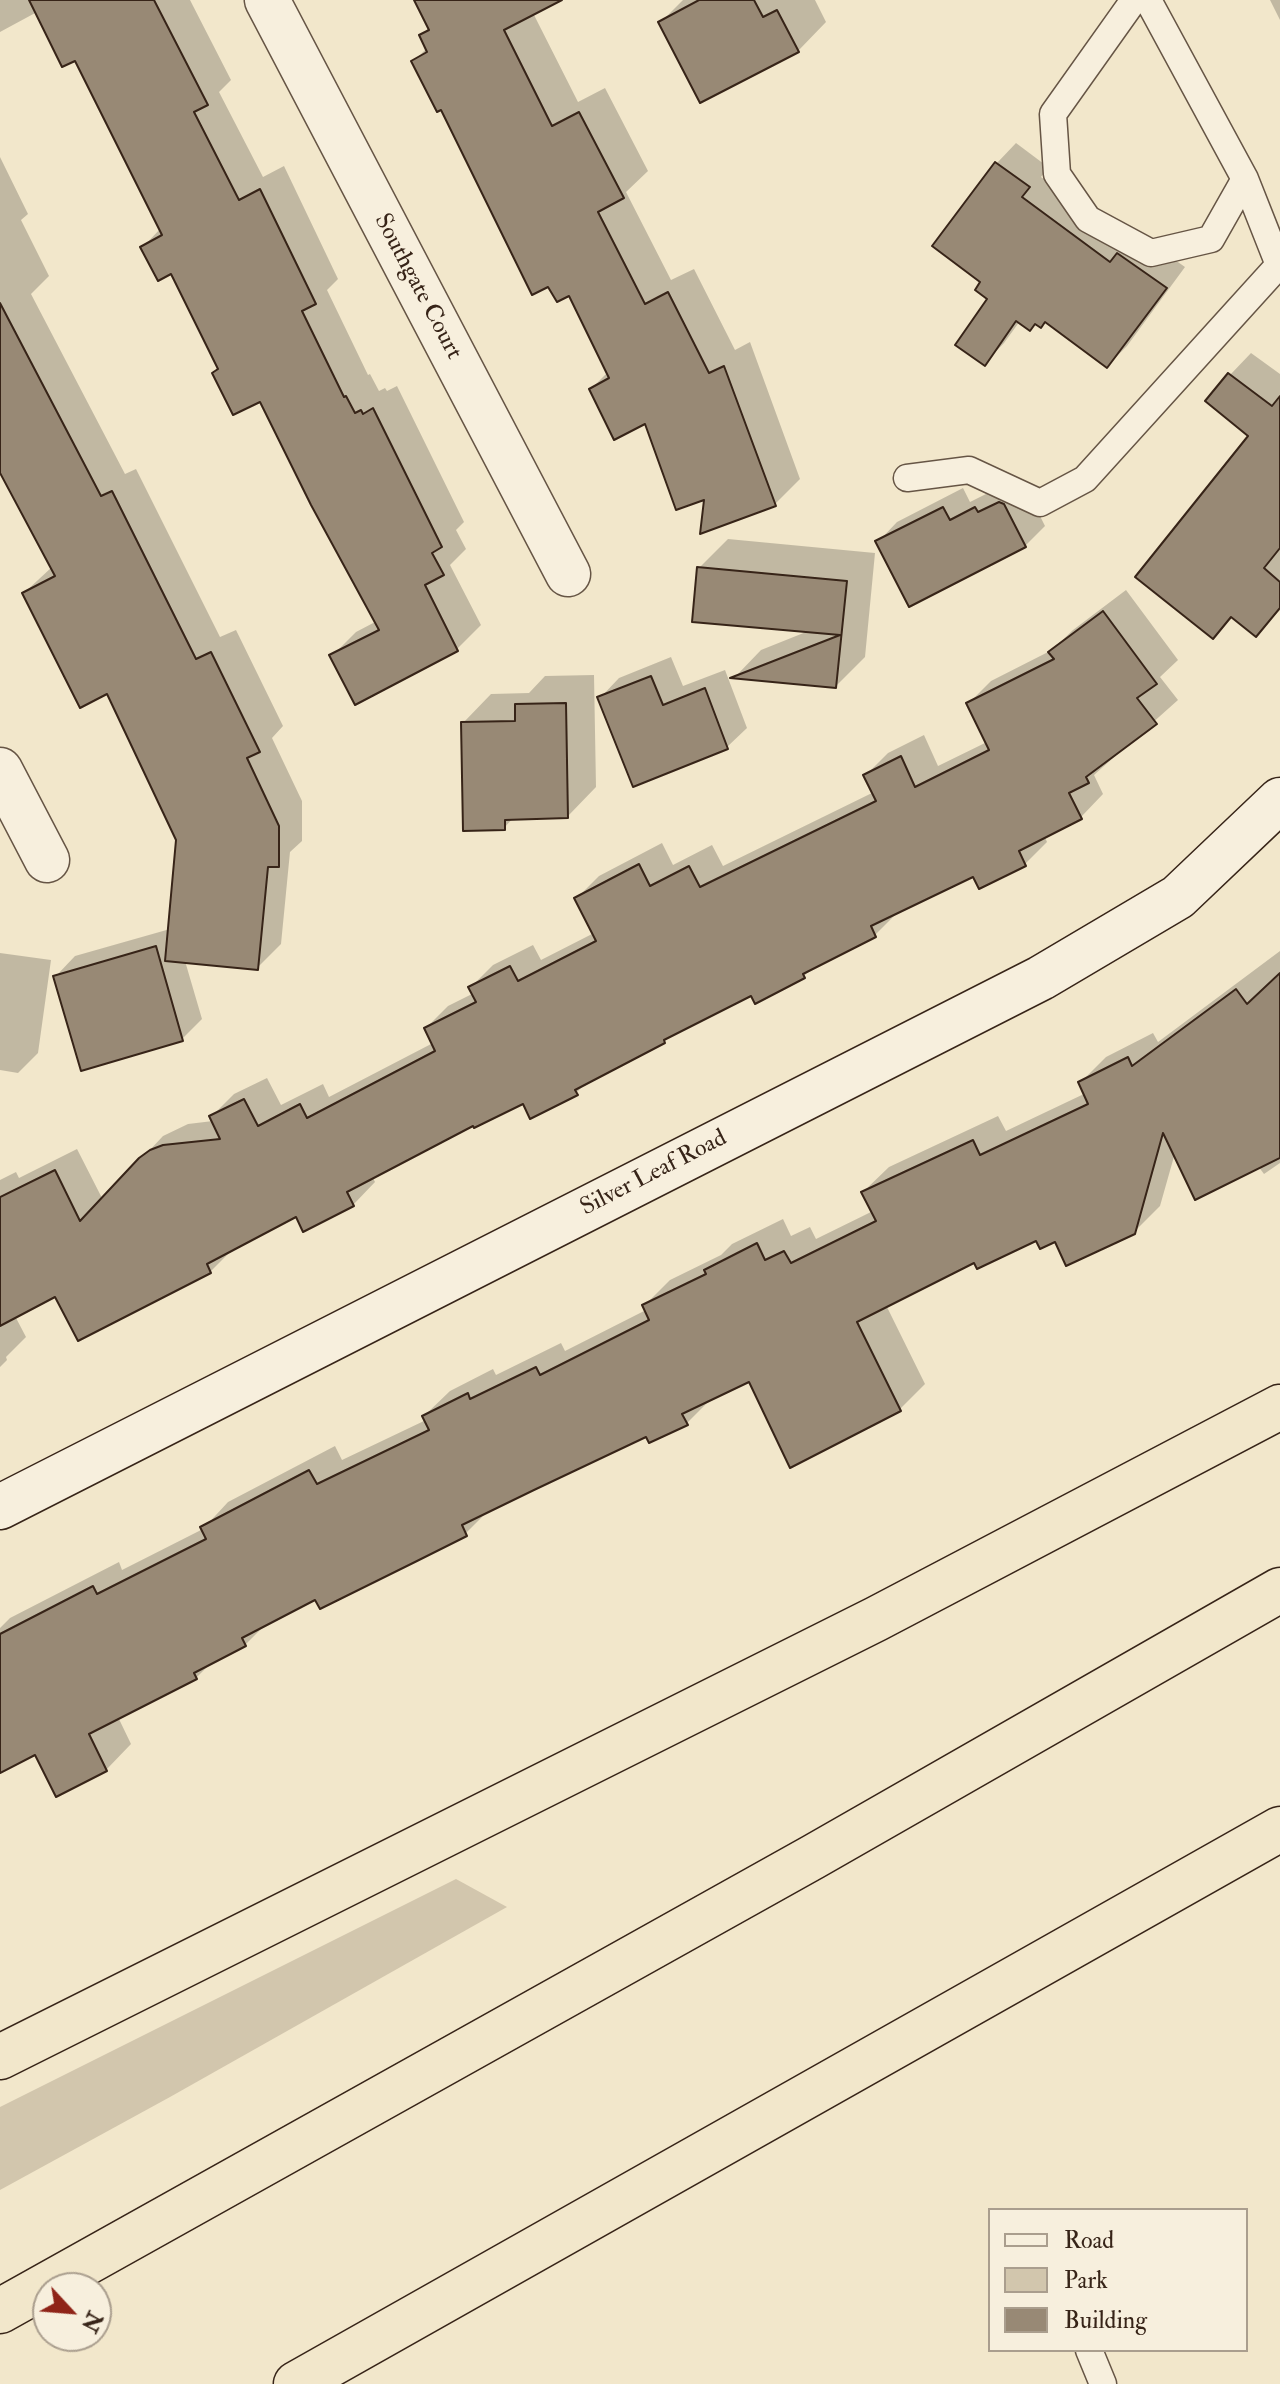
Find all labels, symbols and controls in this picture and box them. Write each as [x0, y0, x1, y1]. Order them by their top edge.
street label: Southgate Court [367, 209, 467, 365]
street label: Silver Leaf Road [576, 1125, 732, 1223]
legend [988, 2208, 1248, 2352]
text: Road [1064, 2225, 1114, 2256]
text: Park [1064, 2265, 1108, 2296]
north arrow [32, 2272, 112, 2352]
text: Building [1064, 2305, 1147, 2336]
text: N [75, 2307, 109, 2337]

